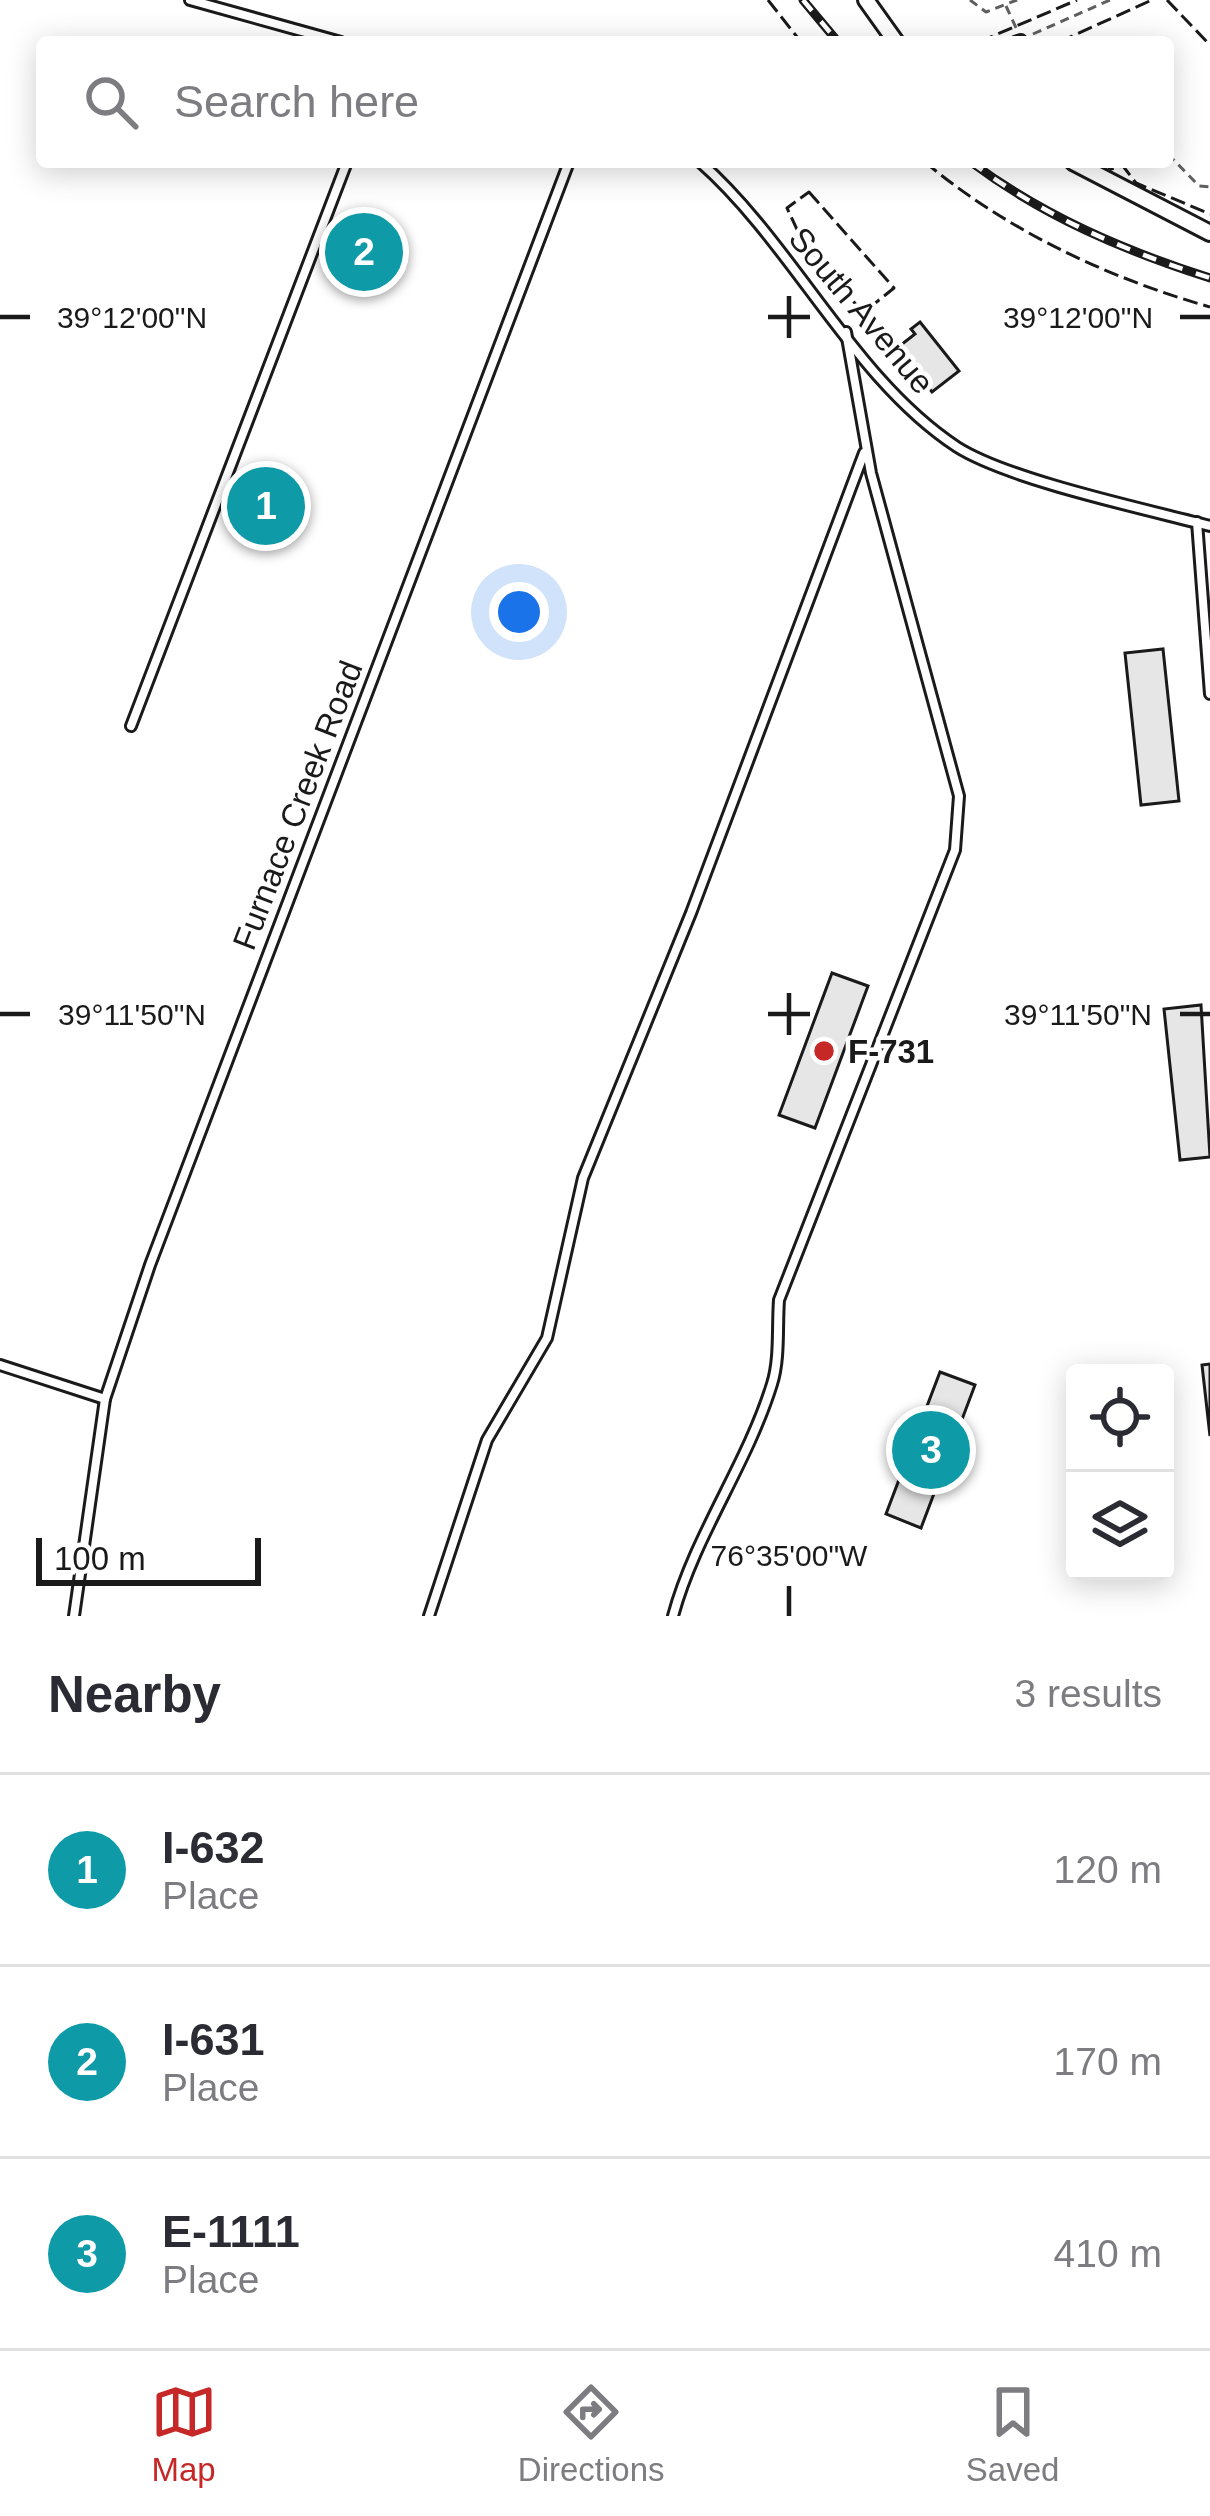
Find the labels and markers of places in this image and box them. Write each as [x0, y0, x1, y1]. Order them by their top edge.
pin: 2 [325, 207, 403, 297]
pin: 1 [227, 461, 305, 551]
place label: F-731 [848, 1033, 934, 1070]
marker: F-731 [811, 1038, 837, 1064]
pin: 3 [892, 1405, 970, 1495]

